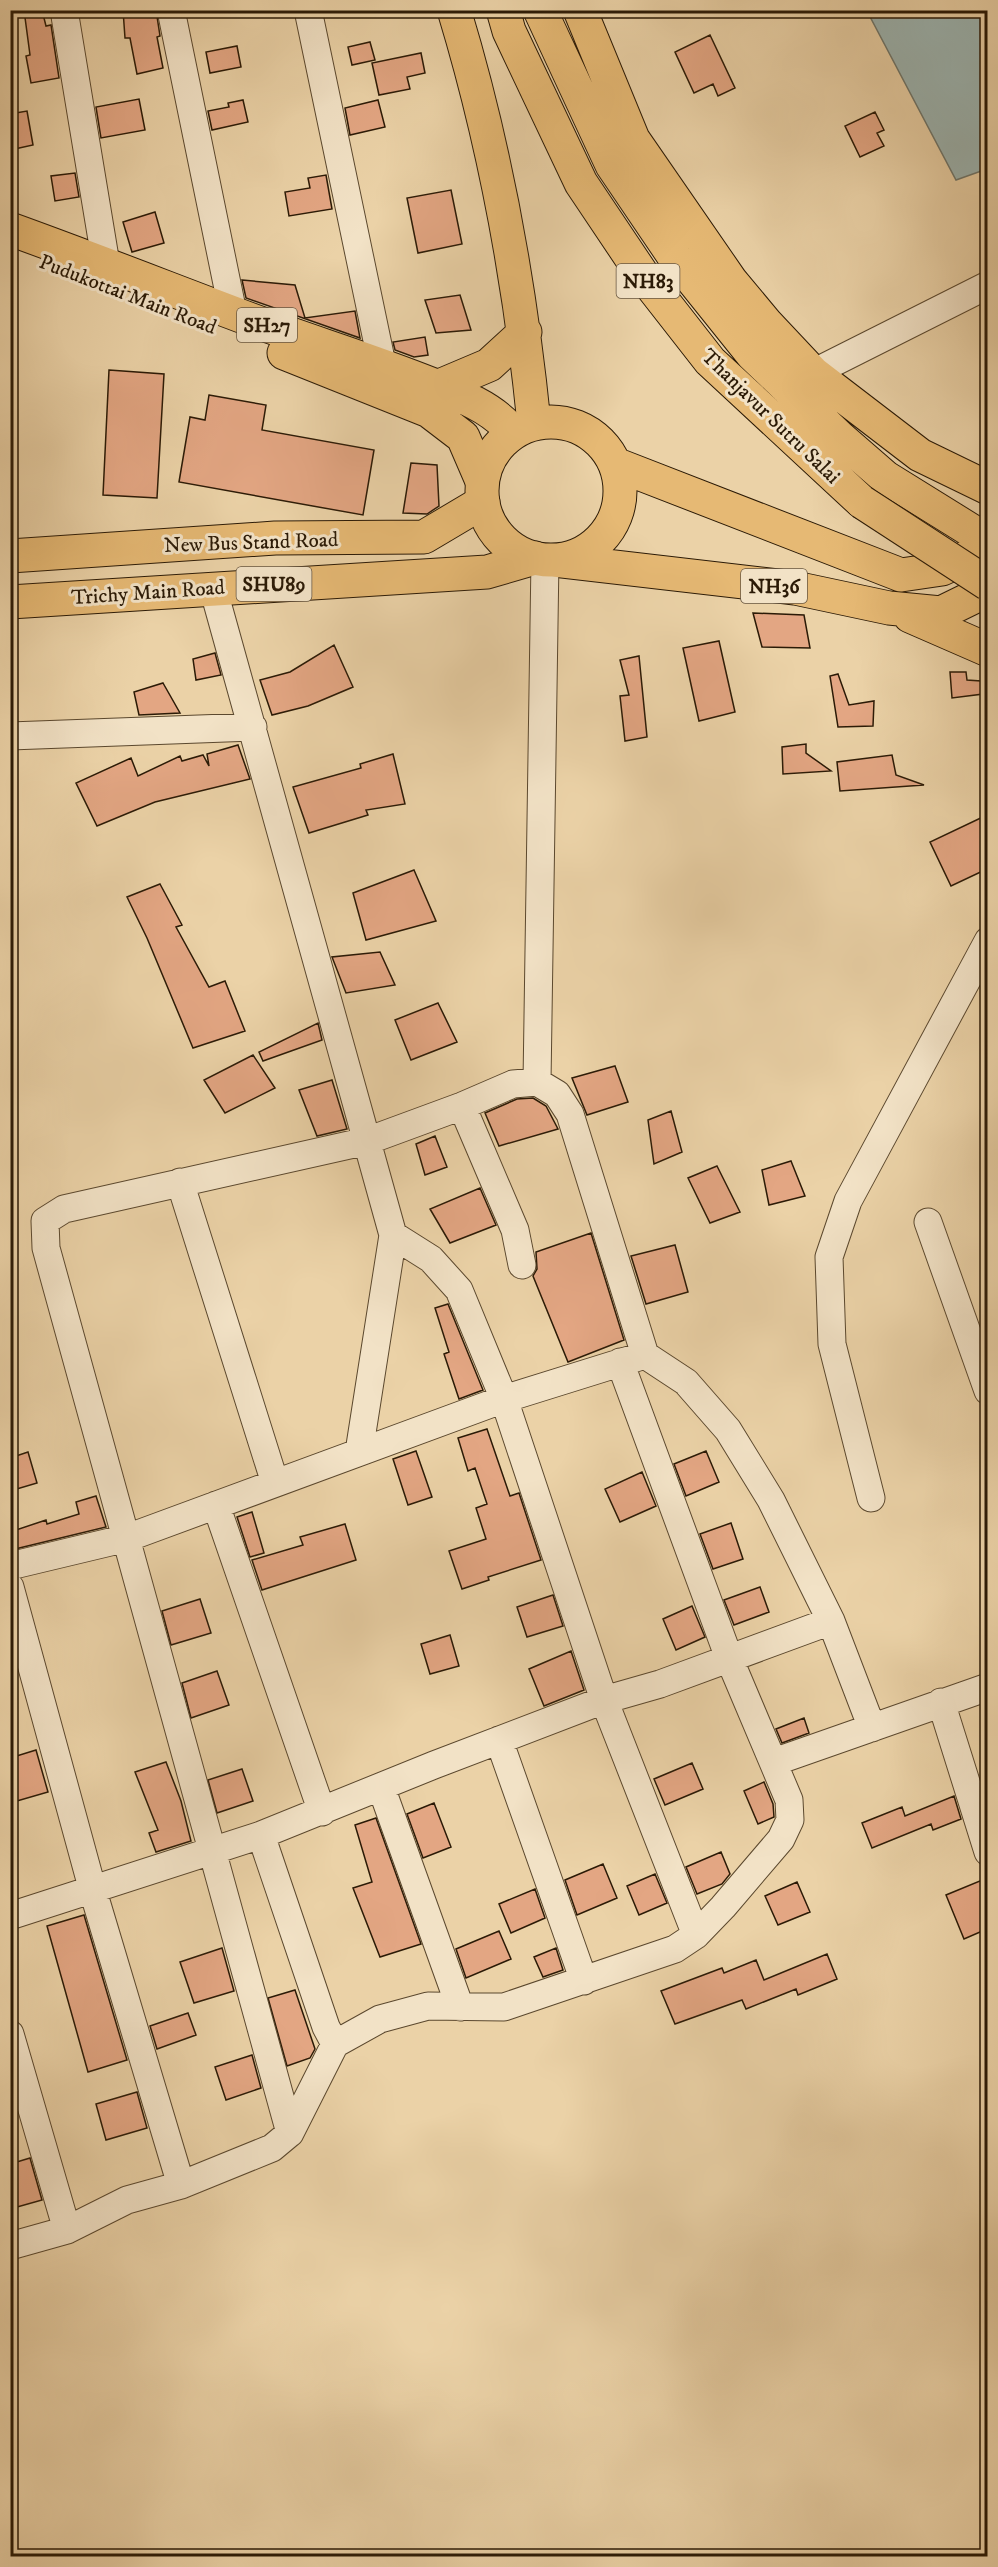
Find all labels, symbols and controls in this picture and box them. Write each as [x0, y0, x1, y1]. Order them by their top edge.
street label: Pudukottai Main Road [35, 249, 221, 341]
road number: NH83 [616, 264, 680, 298]
road number: SH27 [237, 308, 297, 342]
street label: Thanjavur Sutru Salai [695, 344, 845, 490]
street label: New Bus Stand Road [163, 527, 339, 559]
road number: SHU89 [236, 567, 312, 601]
road number: NH36 [741, 569, 807, 603]
street label: Trichy Main Road [70, 575, 226, 611]

